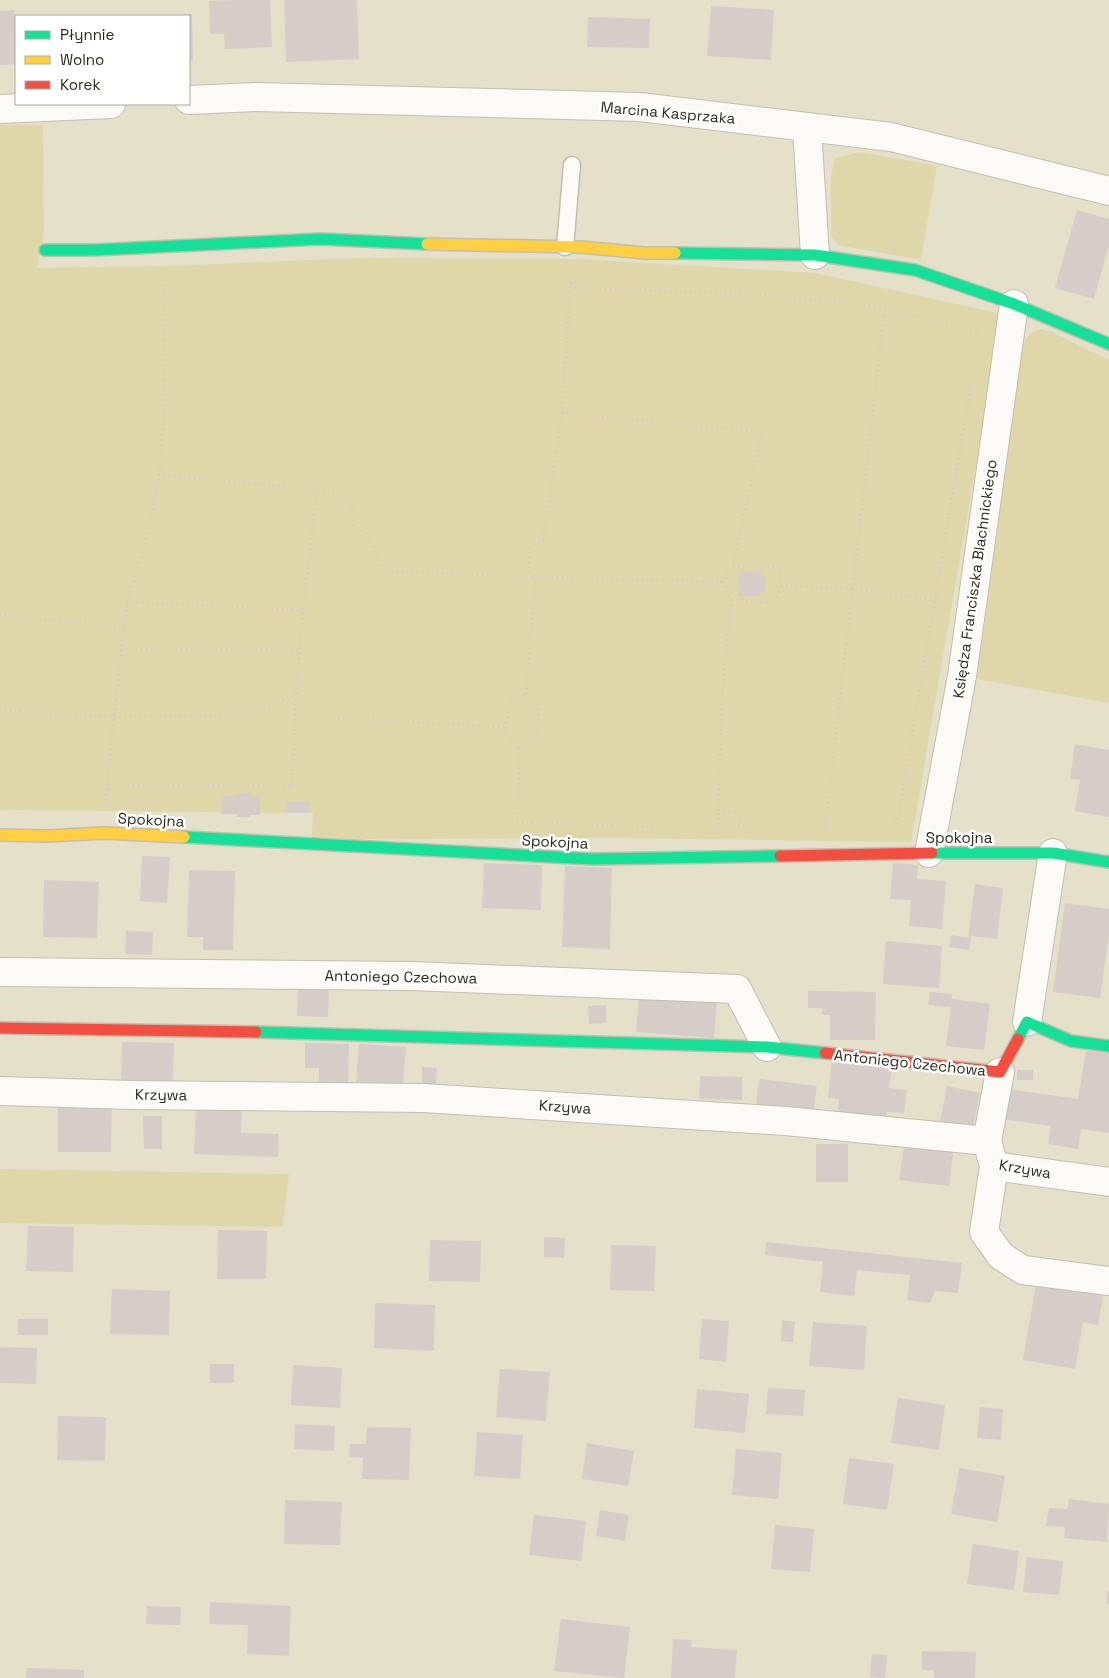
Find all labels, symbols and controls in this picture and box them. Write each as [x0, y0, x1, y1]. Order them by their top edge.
legend [15, 15, 190, 105]
text: Płynnie [60, 25, 114, 44]
text: Wolno [60, 50, 104, 69]
text: Korek [60, 75, 100, 94]
street label: Marcina Kasprzaka [600, 97, 737, 128]
street label: Księdza Franciszka Blachnickiego [948, 458, 1001, 700]
street label: Spokojna [117, 808, 185, 831]
street label: Spokojna [926, 828, 993, 847]
street label: Spokojna [521, 830, 589, 853]
street label: Antoniego Czechowa [325, 966, 478, 987]
street label: Antoniego Czechowa [833, 1045, 987, 1080]
street label: Krzywa [135, 1085, 188, 1104]
street label: Krzywa [538, 1095, 592, 1118]
street label: Krzywa [998, 1155, 1053, 1182]

